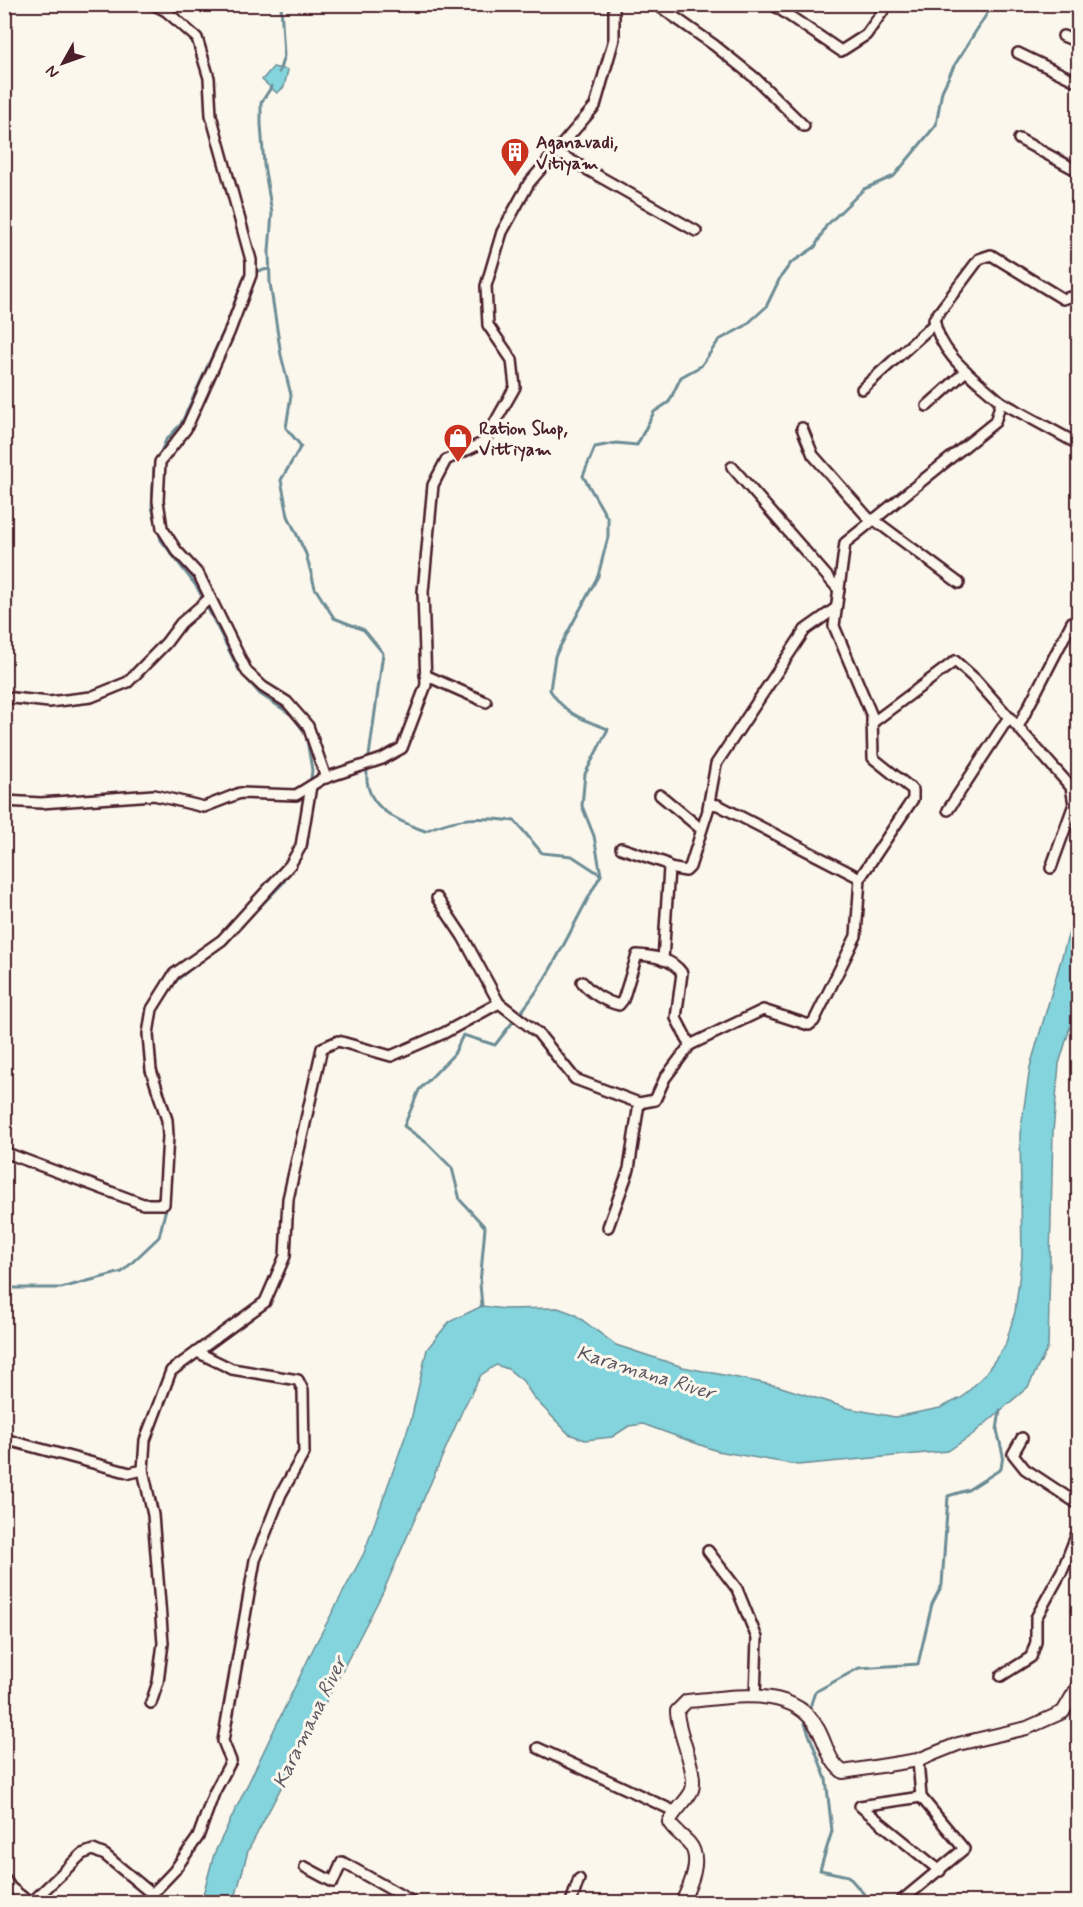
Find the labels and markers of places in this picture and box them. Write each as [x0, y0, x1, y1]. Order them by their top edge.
place label: Aganavadi, Vitiyam [536, 131, 618, 176]
building icon: Aganavadi, Vitiyam [499, 136, 531, 178]
place label: Ration Shop, Vittiyam [479, 417, 568, 462]
shop icon: Ration Shop, Vittiyam [442, 422, 474, 464]

